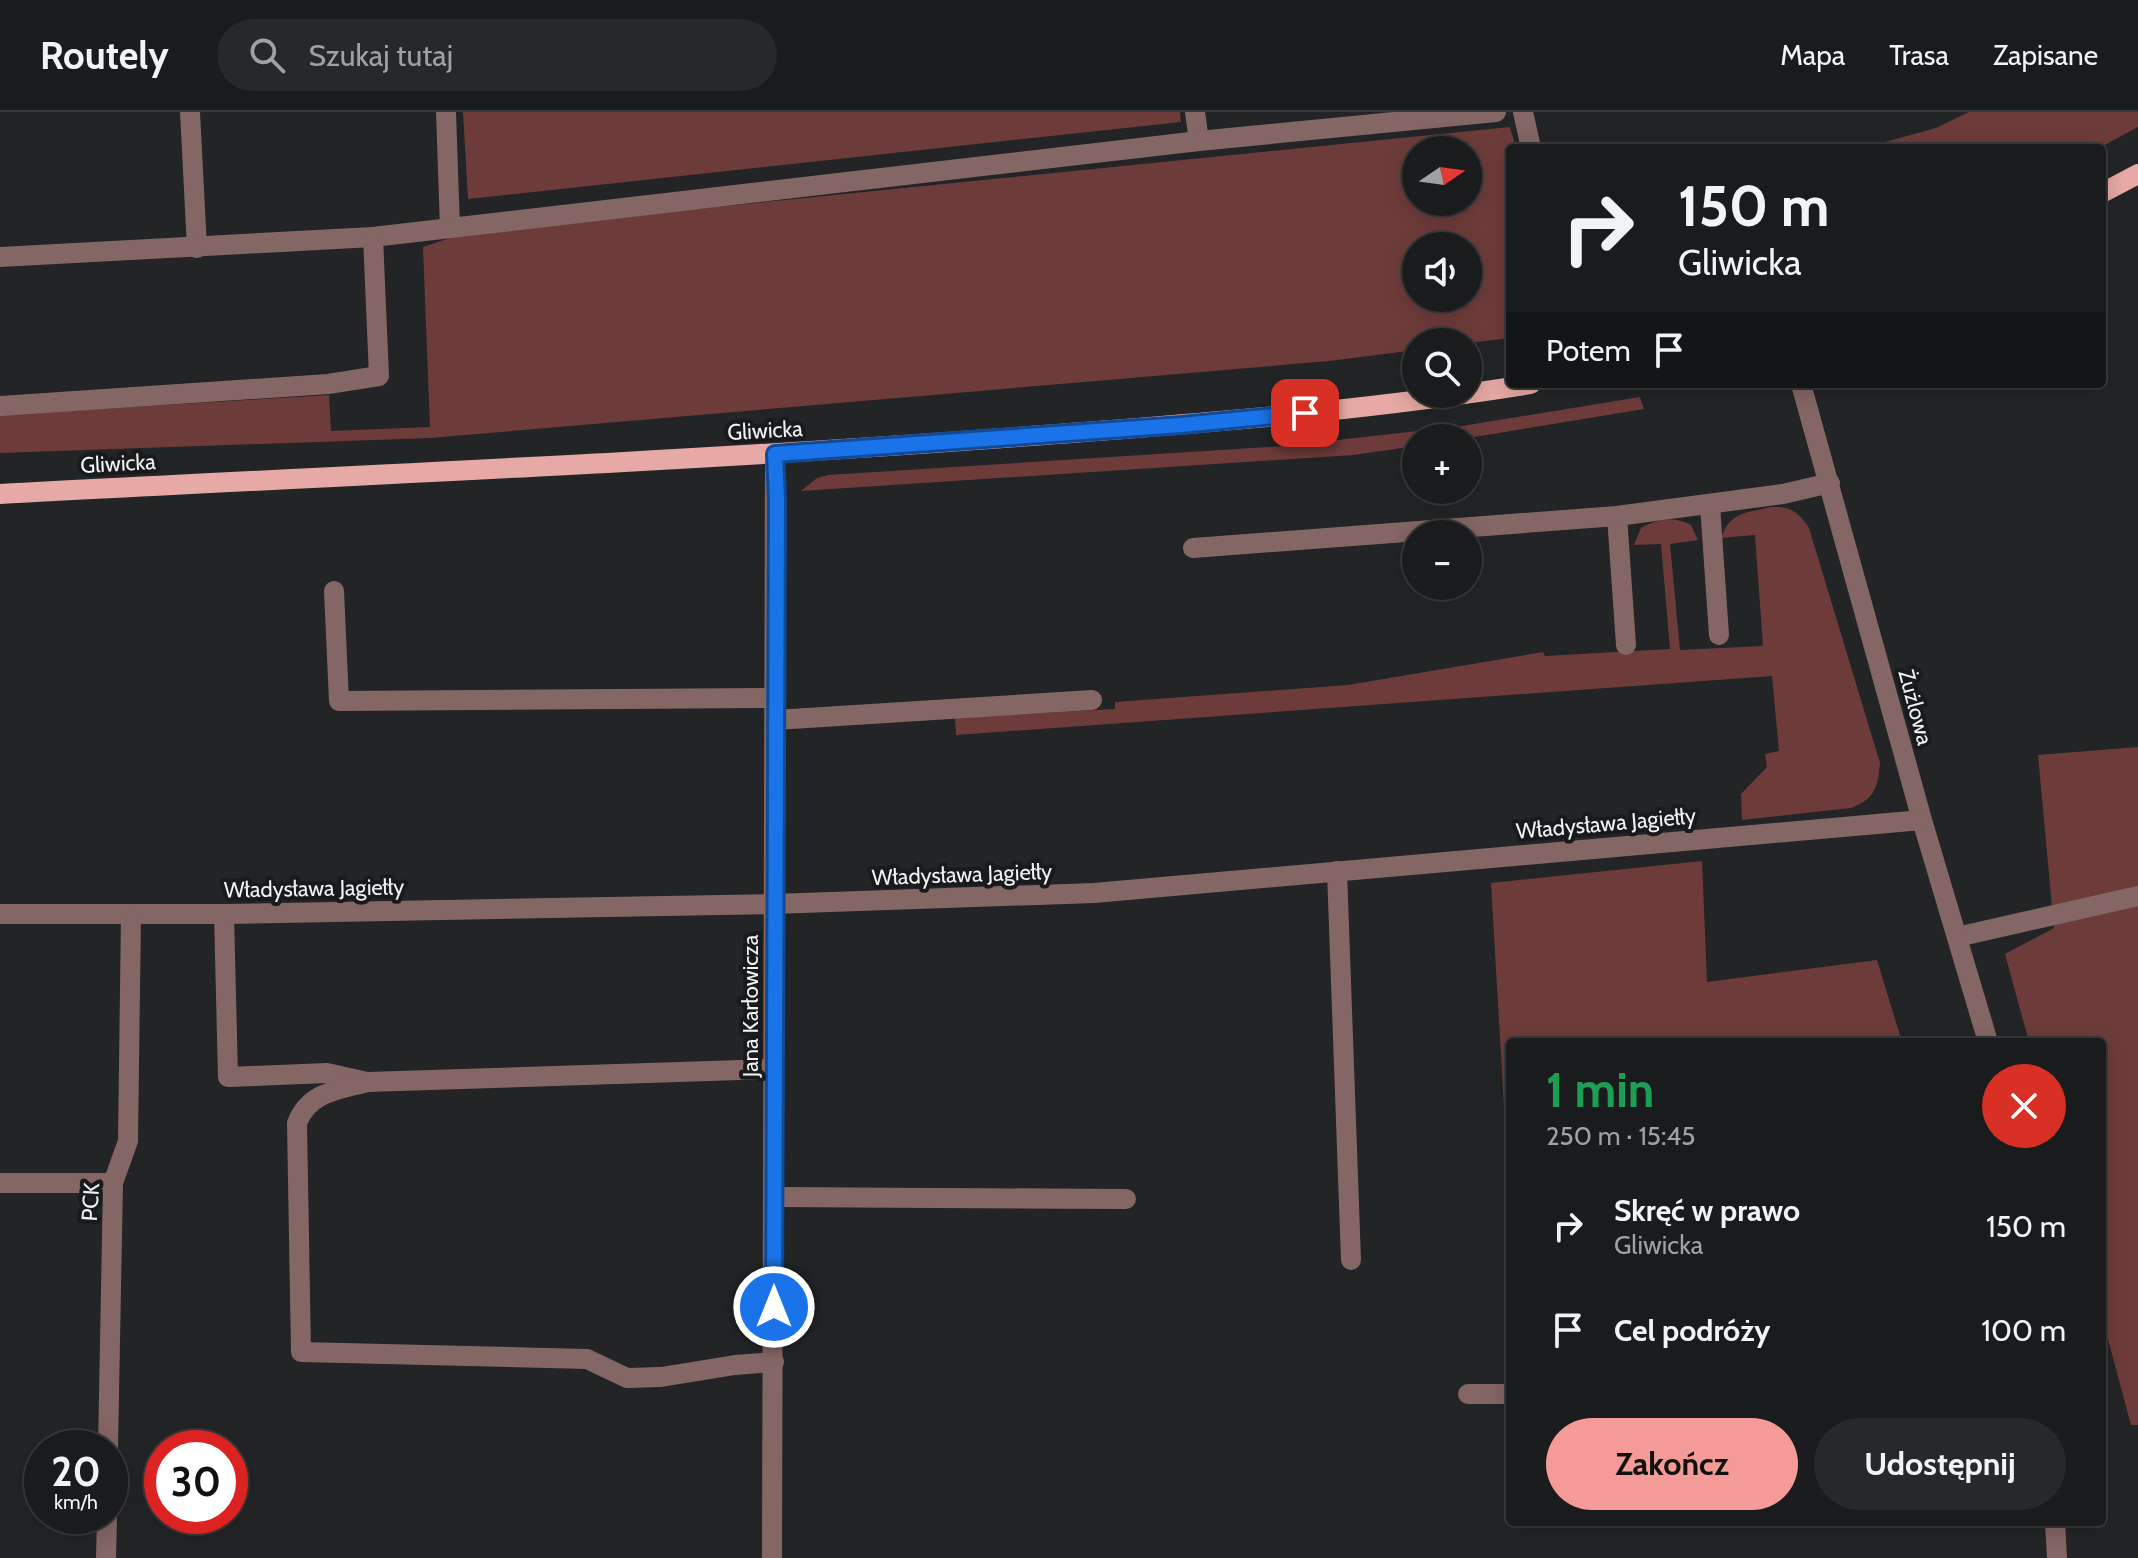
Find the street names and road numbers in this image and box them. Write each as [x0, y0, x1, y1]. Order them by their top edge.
street label: Gliwicka [727, 415, 804, 446]
street label: Gliwicka [80, 448, 157, 479]
street label: Żużlowa [1892, 666, 1939, 748]
street label: Władysława Jagiełły [1515, 802, 1697, 845]
street label: Władysława Jagiełły [871, 858, 1053, 891]
street label: Władysława Jagiełły [224, 873, 404, 904]
street label: Jana Karłowicza [737, 934, 764, 1078]
street label: PCK [76, 1181, 105, 1222]

